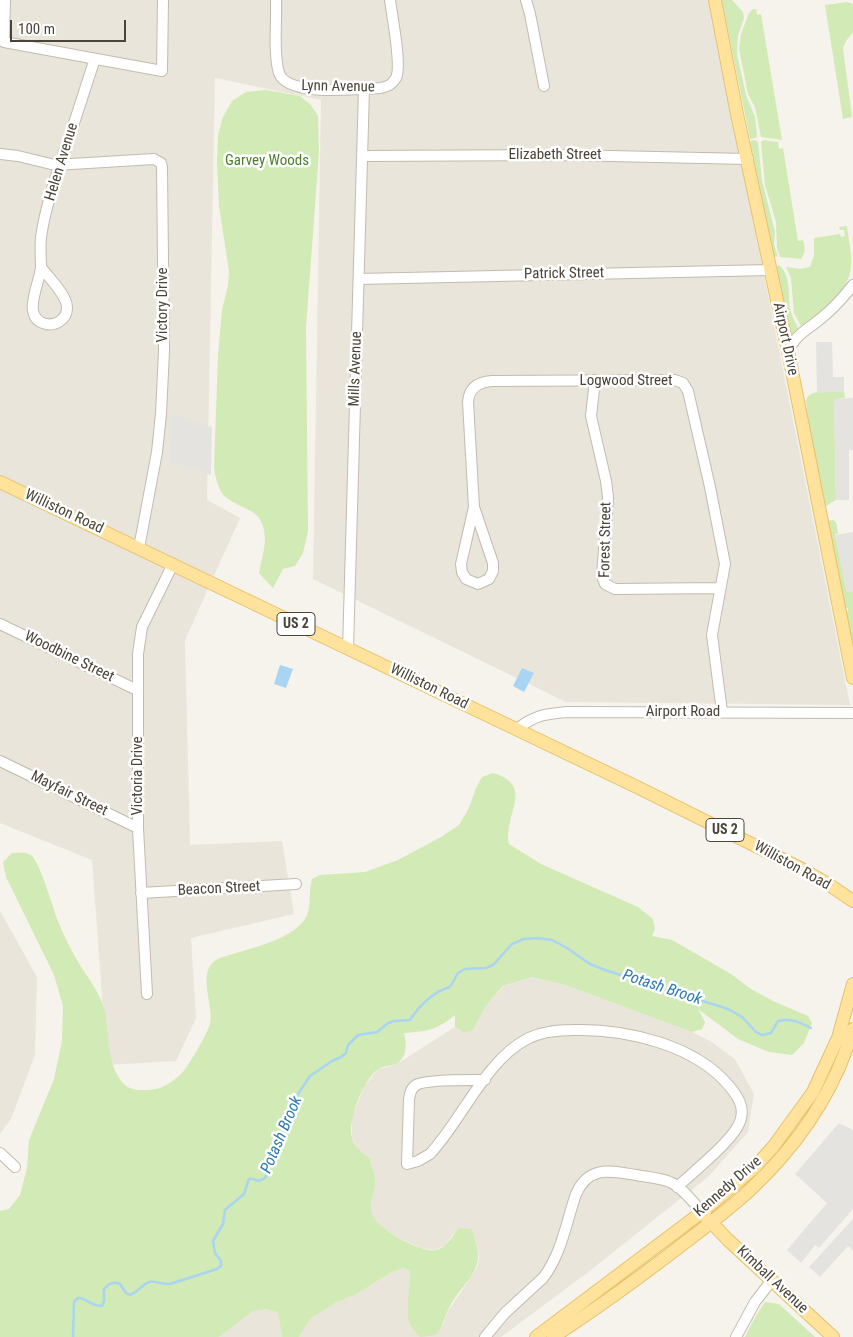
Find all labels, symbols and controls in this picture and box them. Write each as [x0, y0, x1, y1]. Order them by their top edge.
scale bar [12, 10, 129, 42]
text: 100 m [18, 20, 55, 38]
street label: Lynn Avenue [301, 77, 375, 97]
street label: Helen Avenue [42, 121, 82, 203]
street label: Elizabeth Street [509, 146, 601, 164]
park label: Garvey Woods [225, 152, 309, 170]
street label: Patrick Street [524, 264, 604, 284]
street label: Victory Drive [154, 268, 172, 342]
street label: Airport Drive [768, 301, 802, 377]
street label: Mills Avenue [346, 331, 366, 407]
street label: Logwood Street [580, 372, 672, 390]
street label: Williston Road [22, 486, 106, 538]
street label: Forest Street [596, 502, 616, 578]
road number: US 2 [277, 612, 315, 636]
street label: Woodbine Street [21, 628, 117, 686]
street label: Williston Road [387, 660, 471, 714]
street label: Airport Road [646, 703, 720, 721]
street label: Victoria Drive [129, 736, 147, 816]
street label: Mayfair Street [28, 768, 110, 820]
road number: US 2 [706, 818, 744, 842]
street label: Williston Road [751, 838, 833, 894]
street label: Beacon Street [177, 878, 261, 900]
water label: Potash Brook [620, 966, 704, 1010]
water label: Potash Brook [257, 1093, 307, 1177]
street label: Kennedy Drive [691, 1153, 765, 1221]
street label: Kimball Avenue [733, 1242, 811, 1318]

